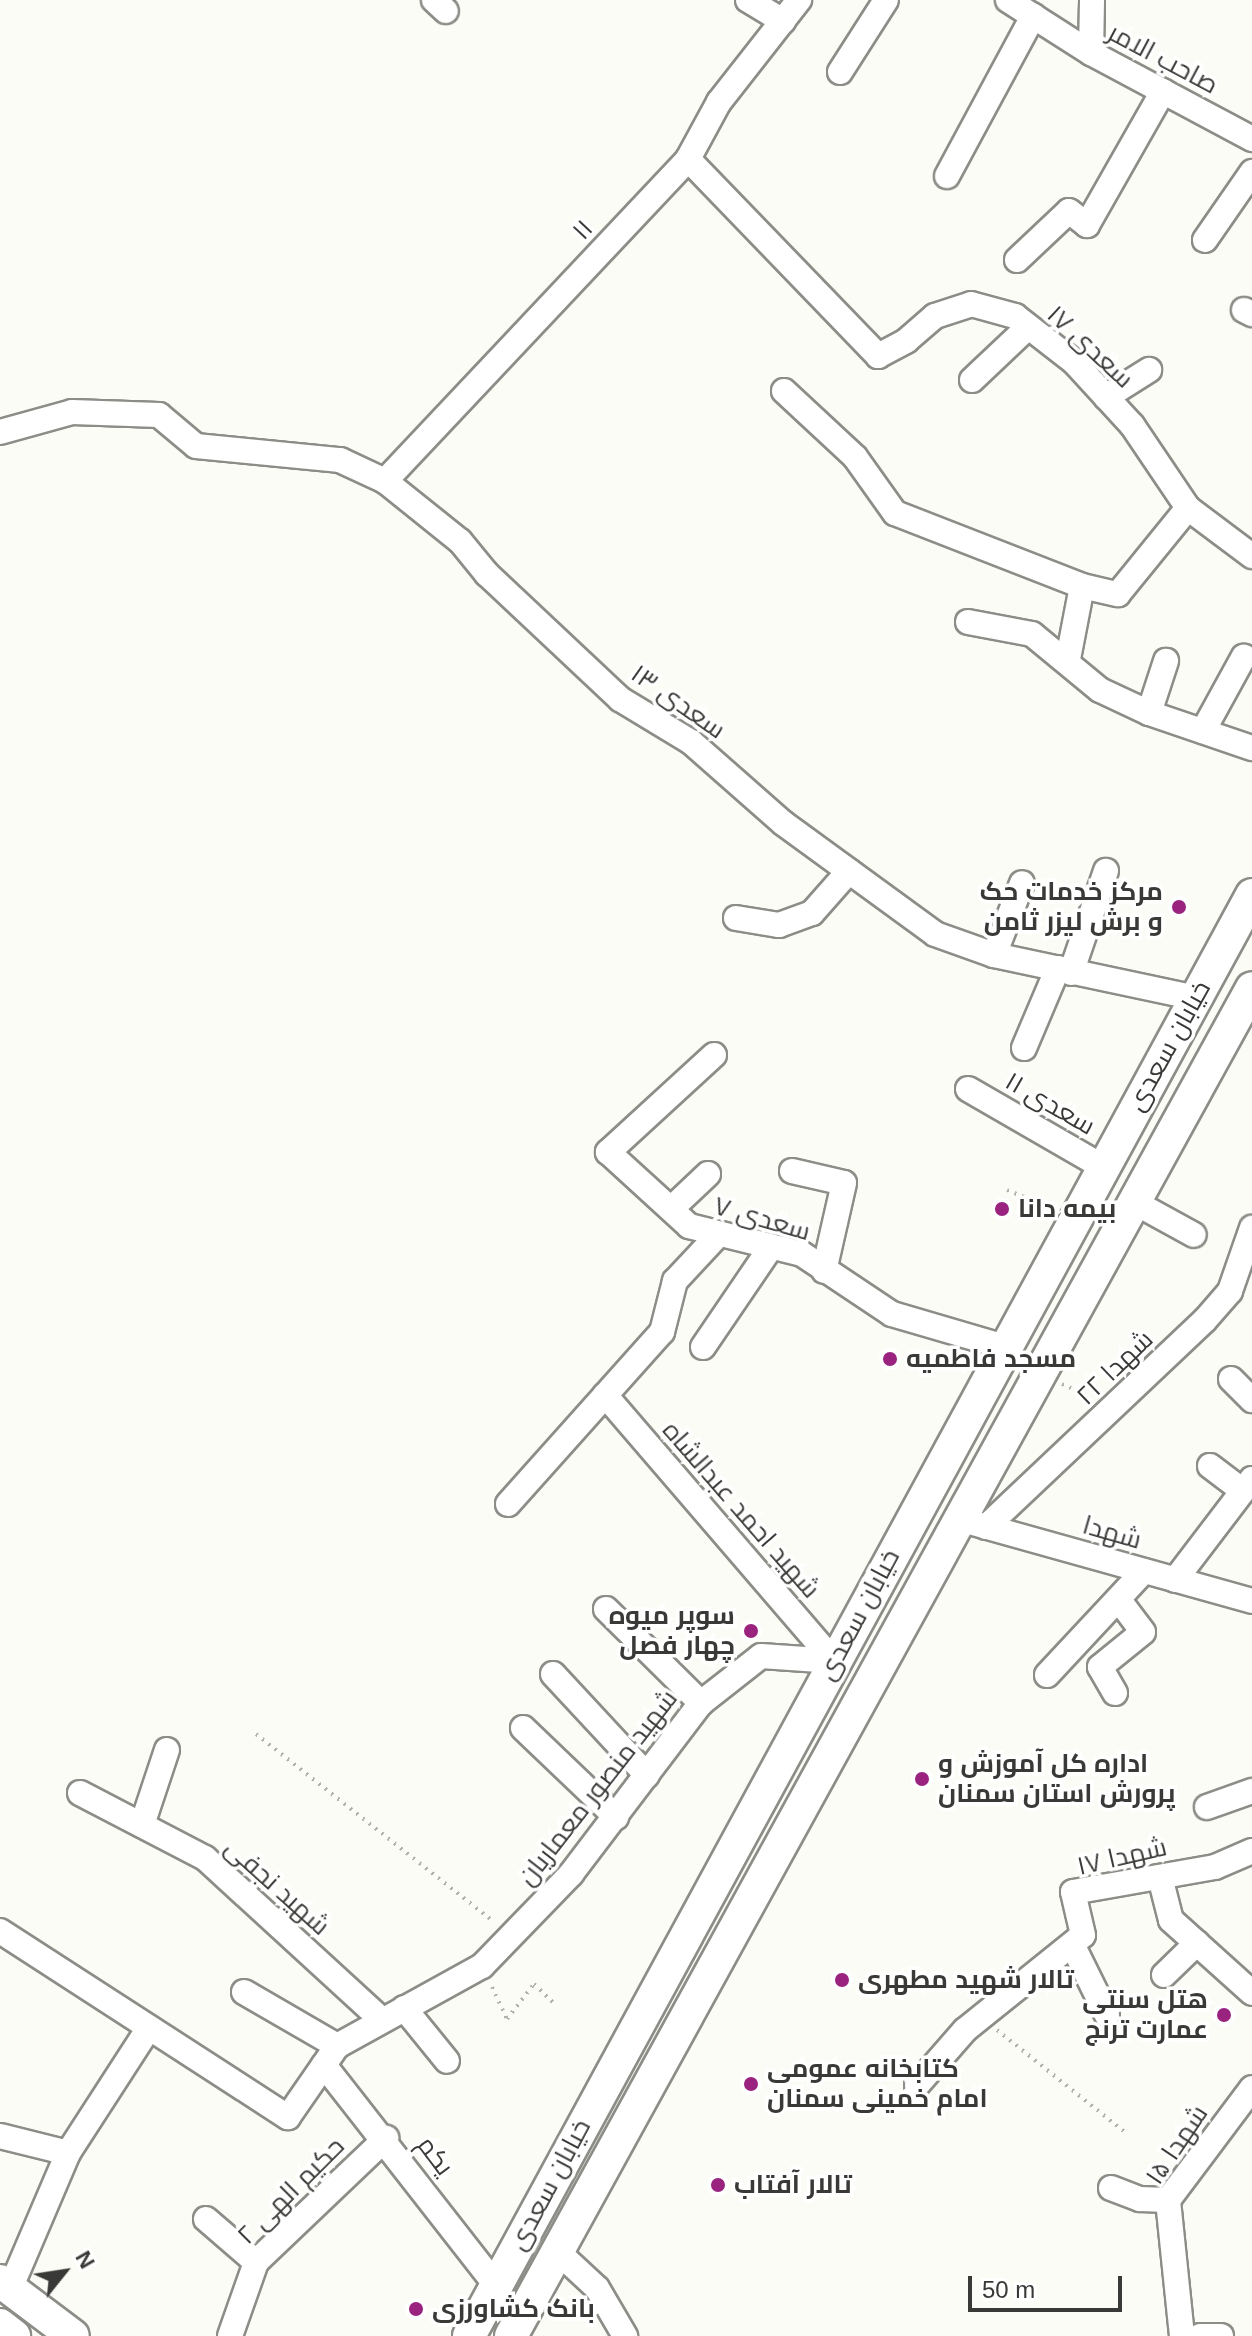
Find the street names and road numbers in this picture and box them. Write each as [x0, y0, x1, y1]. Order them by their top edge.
street label: صاحب الامر [1103, 17, 1223, 101]
street label: ۱۱ [566, 213, 600, 247]
street label: سعدی ۱۷ [1040, 299, 1140, 395]
street label: سعدی ۱۳ [625, 658, 731, 746]
street label: خیابان سعدی [1120, 975, 1218, 1117]
street label: سعدی ۱۱ [1000, 1066, 1100, 1142]
street label: سعدی ۷ [710, 1190, 814, 1248]
street label: شهدا ۲۲ [1070, 1324, 1160, 1412]
street label: شهید احمد عبدالشاه [656, 1415, 826, 1605]
street label: شهدا [1079, 1510, 1145, 1556]
street label: خیابان سعدی [811, 1544, 907, 1686]
street label: شهید منصور معماریان [512, 1684, 684, 1892]
street label: شهید نجفی [218, 1832, 336, 1942]
street label: شهدا ۱۷ [1074, 1832, 1170, 1882]
street label: شهدا ۱۵ [1139, 2099, 1215, 2191]
street label: خیابان سعدی [502, 2114, 598, 2256]
street label: یکم [410, 2130, 460, 2182]
street label: حکیم الهی ۲ [231, 2131, 351, 2251]

